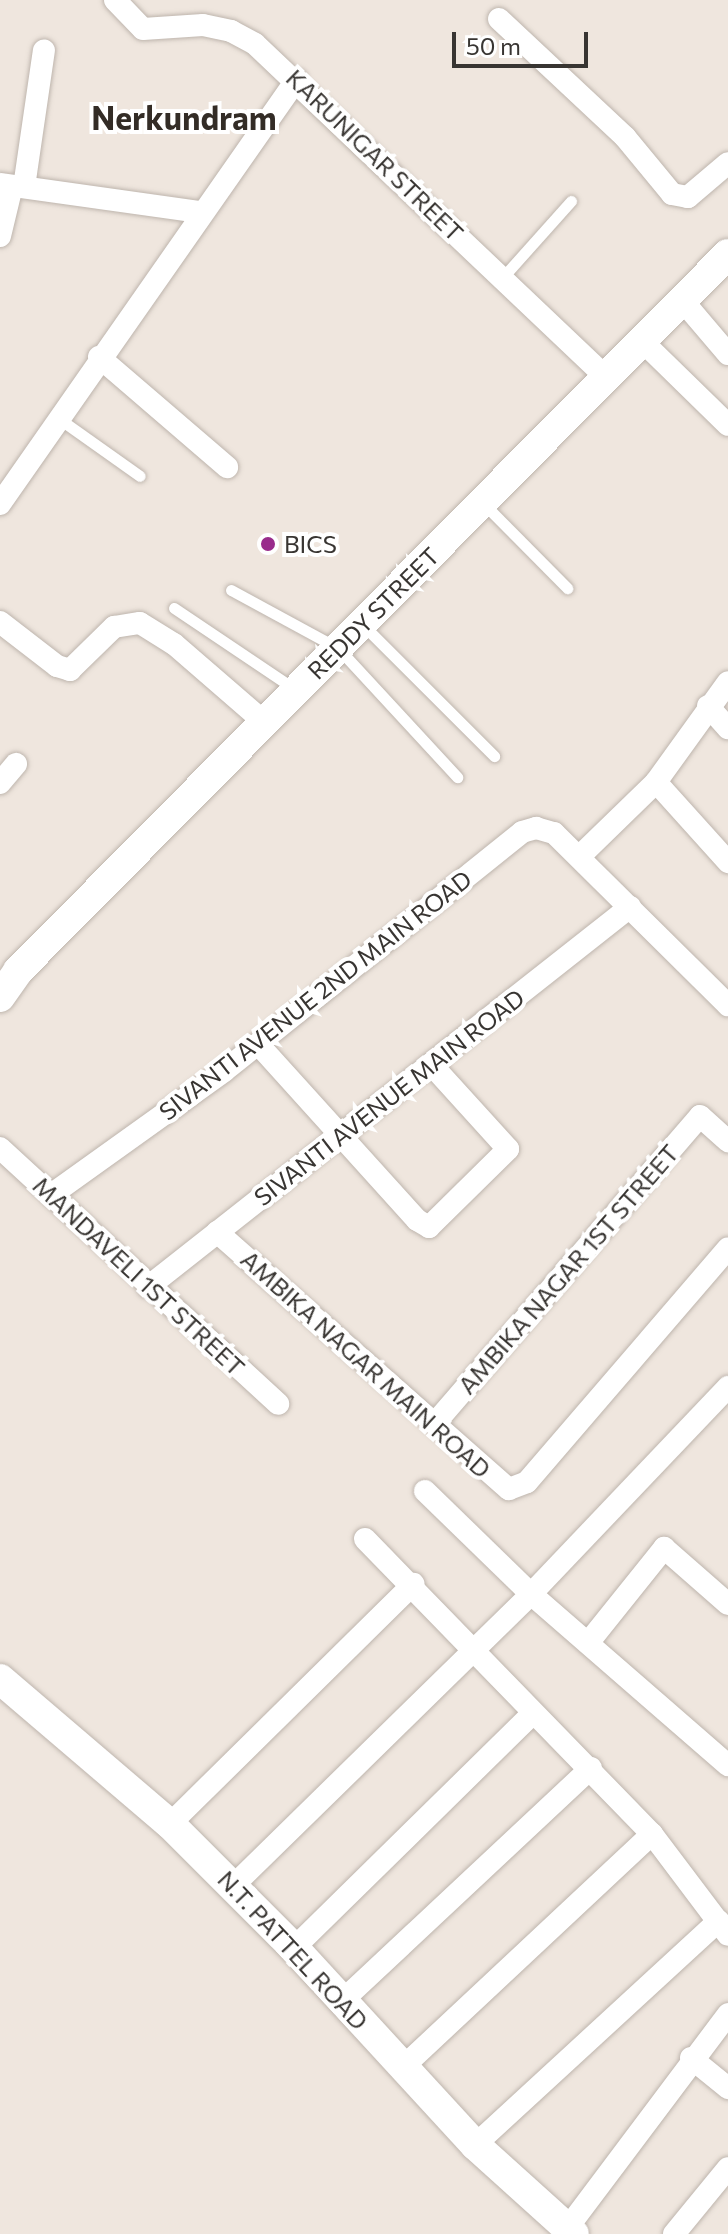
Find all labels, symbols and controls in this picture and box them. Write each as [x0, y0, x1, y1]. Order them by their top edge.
scale bar [456, 16, 592, 66]
text: 50 m [466, 31, 521, 60]
street label: KARUNIGAR STREET [281, 63, 469, 247]
district label: Nerkundram [91, 98, 277, 136]
place label: BICS [284, 530, 337, 558]
marker: BICS [259, 535, 277, 553]
street label: REDDY STREET [301, 541, 445, 685]
street label: SIVANTI AVENUE 2ND MAIN ROAD [153, 864, 477, 1126]
street label: SIVANTI AVENUE MAIN ROAD [248, 983, 530, 1211]
street label: AMBIKA NAGAR 1ST STREET [452, 1138, 684, 1400]
street label: MANDAVELI 1ST STREET [27, 1171, 251, 1381]
street label: AMBIKA NAGAR MAIN ROAD [235, 1244, 497, 1484]
street label: N.T. PATTEL ROAD [212, 1865, 374, 2035]

